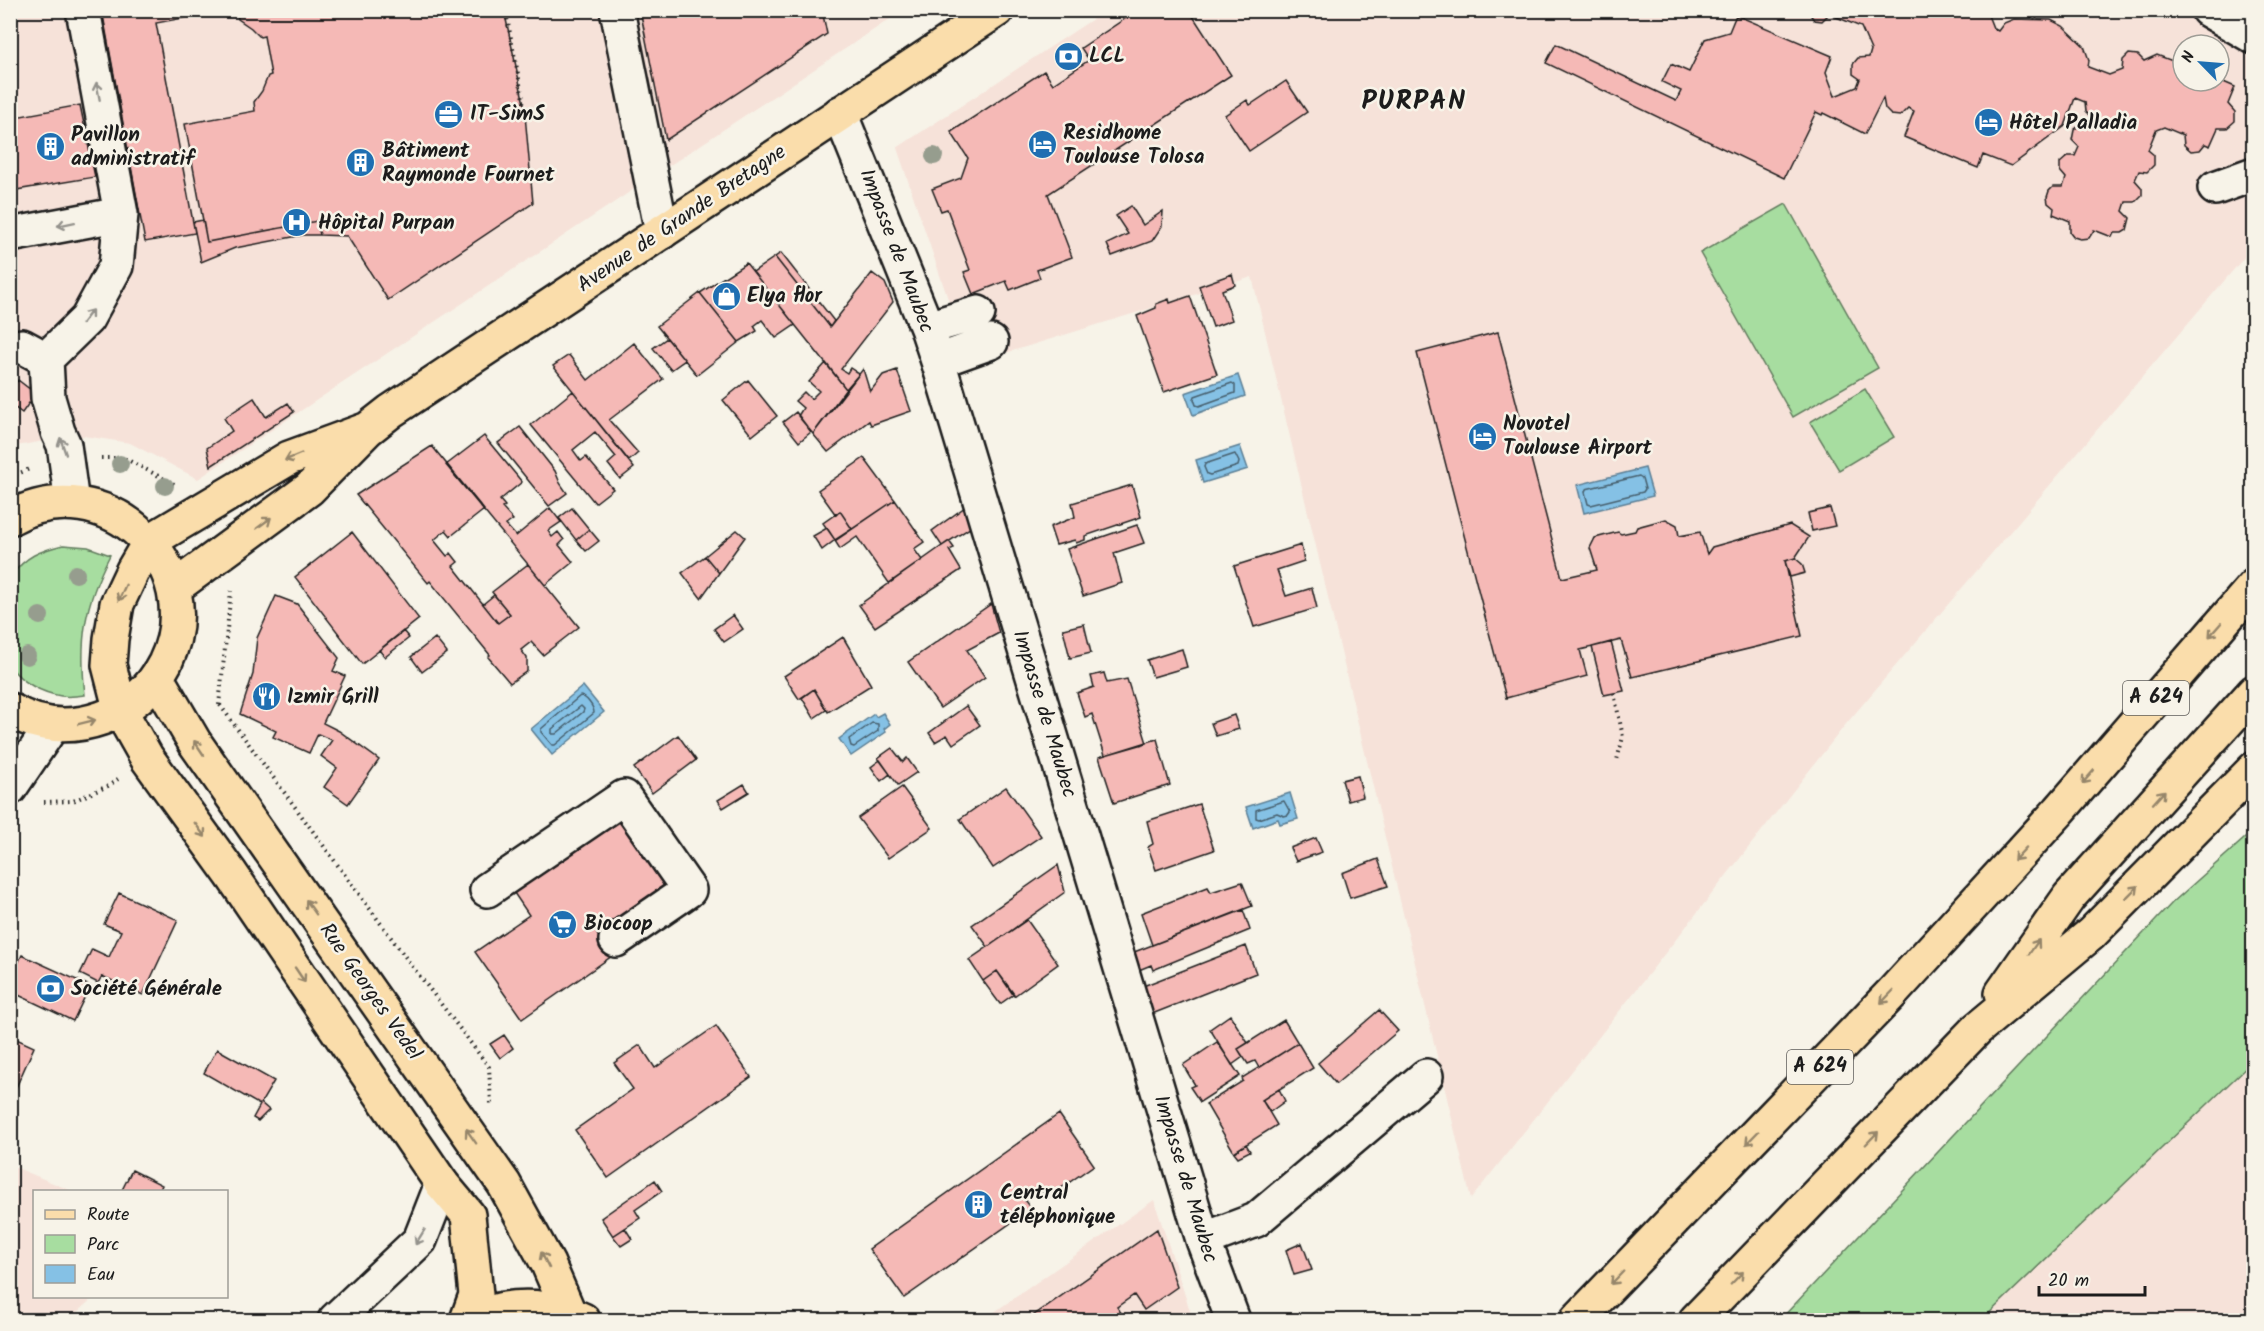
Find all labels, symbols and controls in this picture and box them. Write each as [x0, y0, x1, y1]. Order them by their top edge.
north arrow [2171, 33, 2231, 93]
bank icon: LCL [1052, 40, 1084, 72]
place label: LCL [1089, 40, 1125, 73]
text: N [2175, 47, 2202, 67]
district label: PURPAN [1362, 80, 1467, 123]
one-way arrow [92, 81, 103, 101]
office icon: IT-SimS [433, 98, 465, 130]
place label: IT-SimS [470, 98, 545, 131]
hotel icon: Hôtel Palladia [1972, 107, 2004, 139]
place label: Hôtel Palladia [2009, 107, 2137, 140]
place label: Residhome Toulouse Tolosa [1063, 117, 1205, 174]
place label: Pavillon administratif [71, 119, 196, 176]
hotel icon: Residhome Toulouse Tolosa [1026, 129, 1058, 161]
building icon: Pavillon administratif [34, 131, 66, 163]
place label: Bâtiment Raymonde Fournet [382, 135, 555, 192]
street label: Avenue de Grande Bretagne [571, 136, 794, 301]
building icon: Bâtiment Raymonde Fournet [345, 147, 377, 179]
street label: Impasse de Maubec [849, 164, 943, 338]
hospital icon: Hôpital Purpan [281, 207, 313, 239]
place label: Hôpital Purpan [318, 207, 455, 240]
one-way arrow [56, 219, 76, 230]
shop icon: Elya flor [710, 280, 742, 312]
place label: Elya flor [747, 280, 823, 313]
one-way arrow [80, 310, 93, 326]
place label: Novotel Toulouse Airport [1503, 408, 1652, 465]
hotel icon: Novotel Toulouse Airport [1466, 420, 1498, 452]
one-way arrow [57, 437, 68, 455]
one-way arrow [285, 452, 303, 463]
one-way arrow [255, 516, 271, 529]
one-way arrow [116, 584, 127, 602]
one-way arrow [2208, 622, 2222, 637]
street label: Impasse de Maubec [1003, 626, 1085, 802]
restaurant icon: Izmir Grill [250, 681, 282, 713]
place label: Izmir Grill [287, 681, 379, 714]
road number: A 624 [2123, 681, 2189, 715]
one-way arrow [77, 716, 96, 728]
one-way arrow [192, 740, 204, 757]
one-way arrow [2081, 770, 2095, 785]
one-way arrow [2152, 790, 2166, 805]
one-way arrow [194, 822, 206, 838]
one-way arrow [2012, 846, 2027, 861]
one-way arrow [2124, 885, 2139, 900]
one-way arrow [305, 900, 317, 916]
supermarket icon: Biocoop [547, 908, 579, 940]
place label: Biocoop [584, 908, 653, 941]
street label: Rue Georges Vedel [310, 916, 430, 1068]
one-way arrow [2028, 939, 2041, 955]
one-way arrow [294, 966, 306, 982]
bank icon: Société Générale [34, 973, 66, 1005]
place label: Société Générale [71, 973, 222, 1006]
one-way arrow [1881, 989, 1895, 1004]
road number: A 624 [1787, 1050, 1853, 1084]
street label: Impasse de Maubec [1144, 1091, 1226, 1267]
one-way arrow [465, 1128, 477, 1145]
one-way arrow [1745, 1130, 1760, 1145]
one-way arrow [1865, 1130, 1879, 1145]
place label: Central téléphonique [1000, 1177, 1115, 1234]
building icon: Central téléphonique [963, 1189, 995, 1221]
legend [33, 1190, 228, 1298]
text: Route [87, 1201, 129, 1230]
one-way arrow [413, 1228, 425, 1245]
text: Parc [87, 1231, 119, 1260]
one-way arrow [539, 1251, 551, 1269]
scale bar [2039, 1259, 2146, 1297]
text: Eau [87, 1261, 115, 1290]
text: 20 m [2048, 1267, 2089, 1296]
one-way arrow [1610, 1271, 1625, 1286]
one-way arrow [1729, 1271, 1744, 1286]

